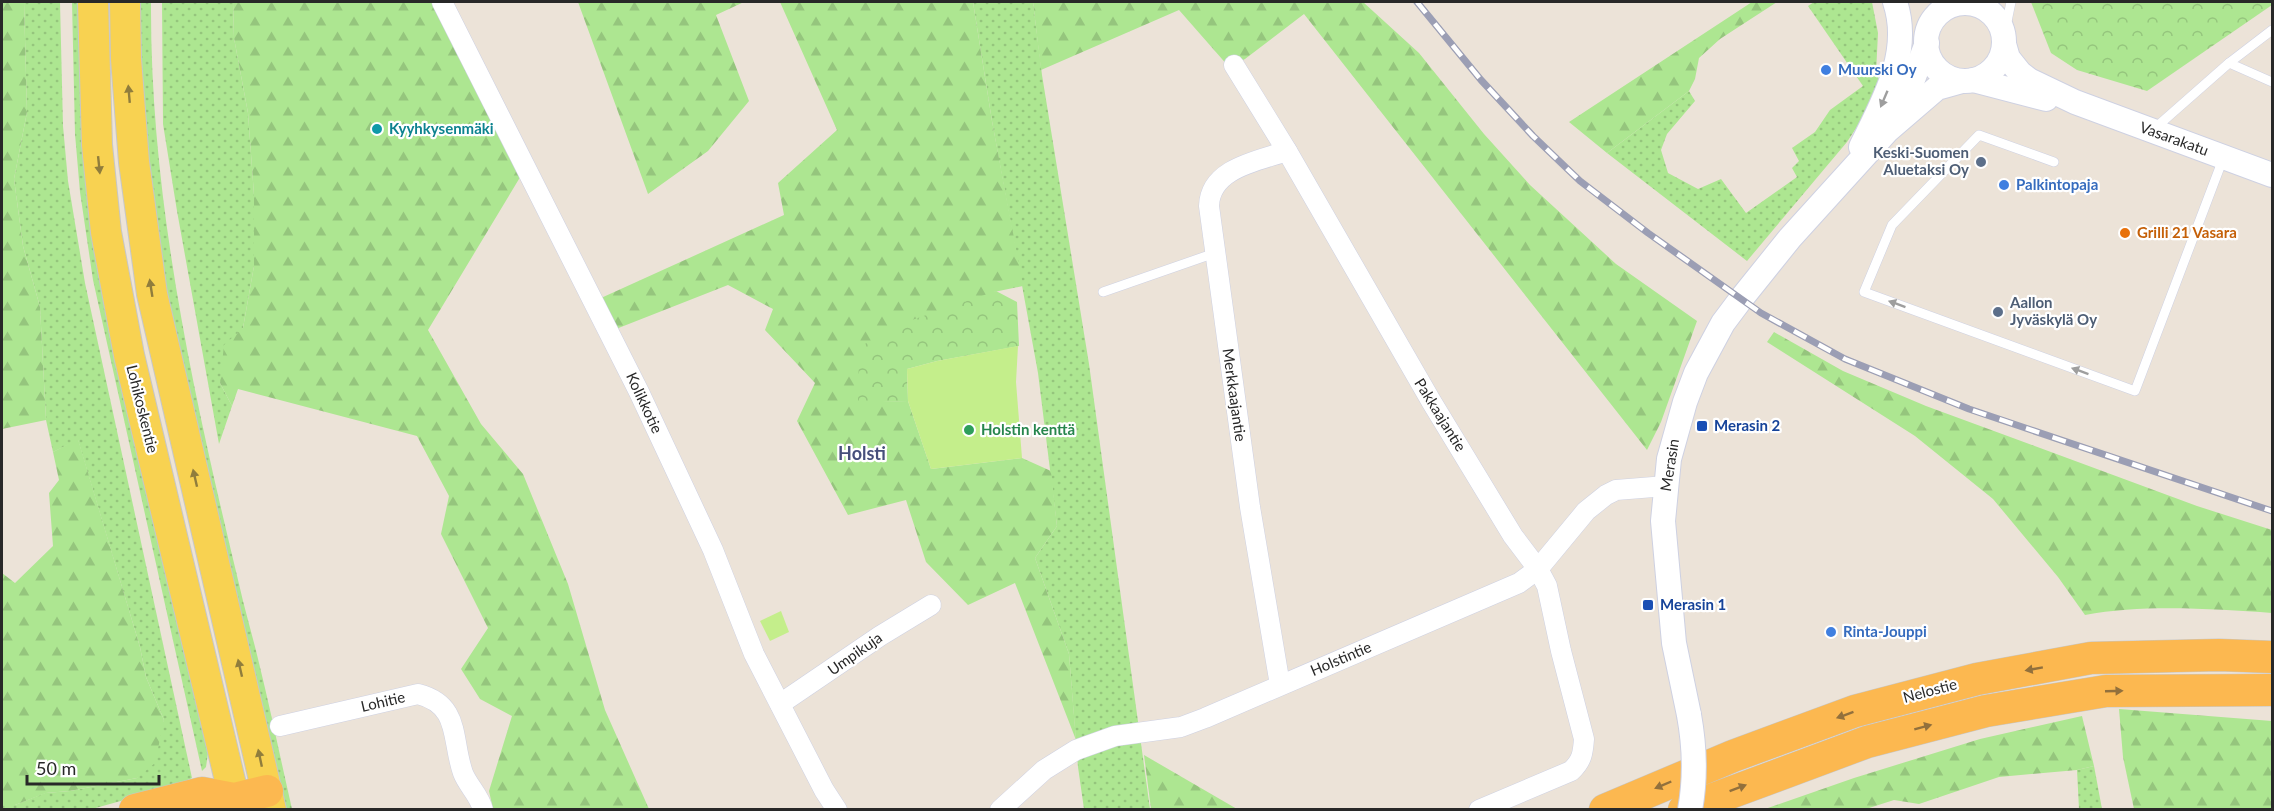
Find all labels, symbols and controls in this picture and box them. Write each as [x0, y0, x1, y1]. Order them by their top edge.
place label: Muurski Oy [1838, 60, 1917, 78]
marker: Muurski Oy [1819, 63, 1833, 77]
one-way arrow [124, 85, 133, 104]
one-way arrow [1879, 90, 1889, 108]
street label: Vasarakatu [2137, 117, 2211, 159]
place label: Kyyhkysenmäki [389, 119, 494, 137]
marker: Kyyhkysenmäki [370, 122, 384, 136]
place label: Keski-Suomen Aluetaksi Oy [1873, 143, 1969, 178]
one-way arrow [94, 155, 104, 174]
marker: Keski-Suomen Aluetaksi Oy [1974, 155, 1988, 169]
place label: Palkintopaja [2016, 175, 2098, 193]
marker: Palkintopaja [1997, 178, 2011, 192]
place label: Grilli 21 Vasara [2137, 223, 2237, 241]
marker: Grilli 21 Vasara [2118, 226, 2132, 240]
one-way arrow [147, 278, 156, 297]
place label: Aallon Jyväskylä Oy [2009, 293, 2097, 328]
one-way arrow [1888, 299, 1906, 308]
marker: Aallon Jyväskylä Oy [1991, 305, 2005, 319]
street label: Merkkaajantie [1220, 347, 1250, 443]
street label: Lohikoskentie [123, 363, 163, 455]
one-way arrow [2071, 366, 2089, 375]
street label: Kolikkotie [623, 369, 667, 436]
street label: Pakkaajantie [1411, 375, 1470, 454]
place label: Merasin 2 [1714, 416, 1781, 434]
marker: Merasin 2 [1695, 419, 1709, 433]
place label: Holstin kenttä [981, 420, 1075, 438]
marker: Holstin kenttä [962, 423, 976, 437]
street label: Merasin [1656, 437, 1682, 492]
district label: Holsti [838, 442, 886, 464]
one-way arrow [190, 468, 199, 487]
place label: Merasin 1 [1660, 595, 1726, 613]
marker: Merasin 1 [1641, 598, 1655, 612]
place label: Rinta-Jouppi [1843, 622, 1927, 640]
marker: Rinta-Jouppi [1824, 625, 1838, 639]
street label: Umpikuja [824, 628, 885, 678]
street label: Holstintie [1307, 637, 1374, 679]
one-way arrow [234, 659, 244, 677]
one-way arrow [2024, 664, 2043, 673]
street label: Nelostie [1901, 674, 1959, 706]
one-way arrow [2105, 686, 2124, 696]
street label: Lohitie [359, 687, 407, 715]
one-way arrow [1835, 711, 1853, 721]
one-way arrow [1914, 722, 1932, 732]
scale bar [27, 748, 159, 786]
one-way arrow [255, 748, 264, 767]
text: 50 m [36, 757, 76, 779]
one-way arrow [1653, 780, 1671, 790]
one-way arrow [1729, 783, 1747, 793]

